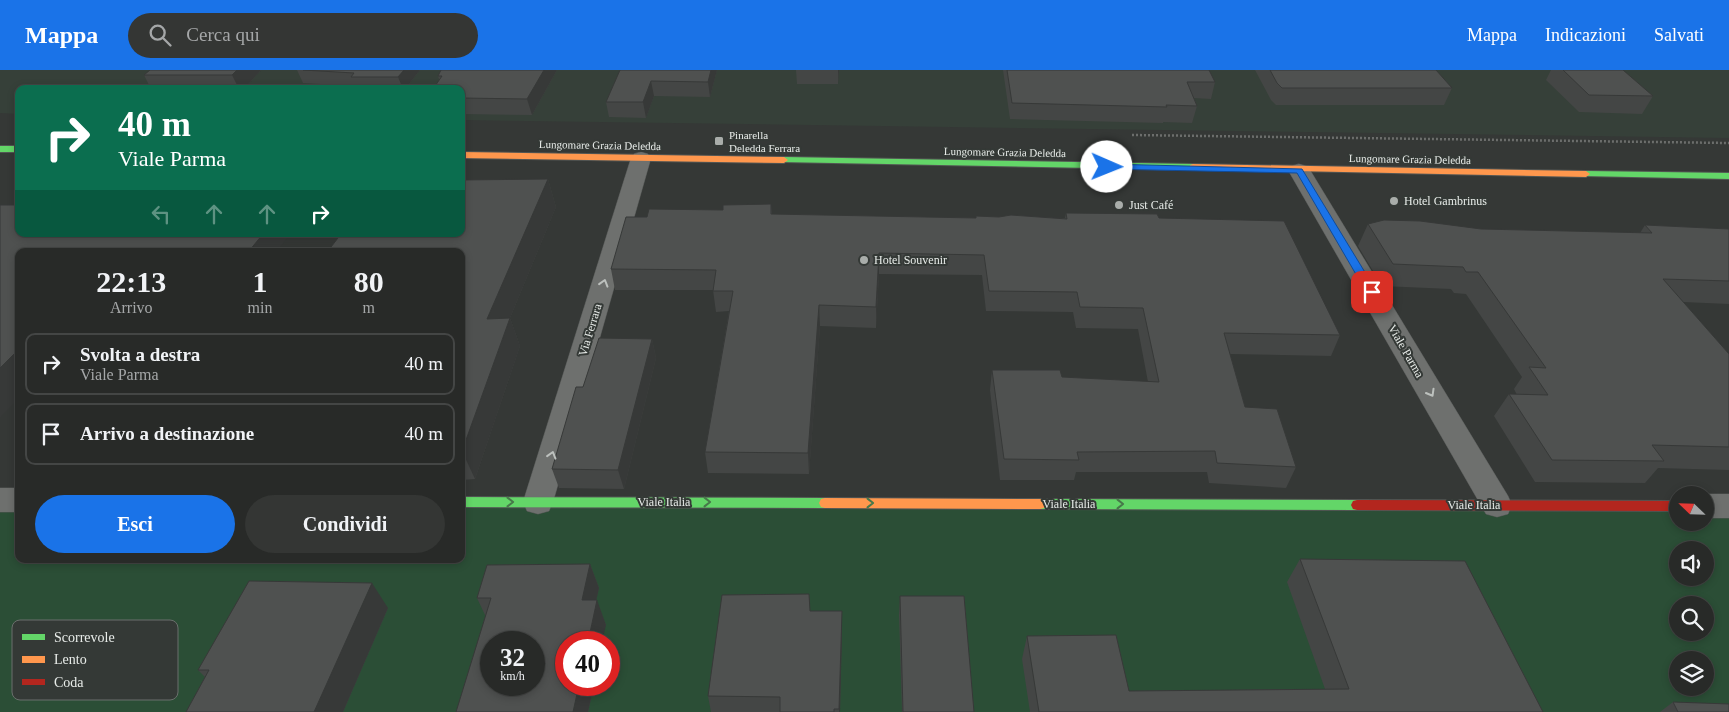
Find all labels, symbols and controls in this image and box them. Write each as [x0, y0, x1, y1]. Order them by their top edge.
search box [128, 13, 478, 58]
icon: search [146, 21, 174, 49]
text: Mappa [25, 22, 98, 48]
text: Cerca qui [186, 24, 260, 45]
text: Mappa [1467, 25, 1517, 45]
text: Indicazioni [1545, 25, 1626, 45]
text: Salvati [1654, 25, 1704, 45]
icon: right [35, 105, 100, 170]
text: 40 m [118, 105, 191, 144]
place label: Pinarella Deledda Ferrara [729, 129, 800, 154]
marker: Pinarella Deledda Ferrara [713, 135, 725, 147]
street label: Lungomare Grazia Deledda [539, 138, 661, 152]
position arrow [1080, 140, 1132, 192]
street label: Lungomare Grazia Deledda [944, 145, 1066, 159]
text: Viale Parma [118, 146, 226, 171]
street label: Lungomare Grazia Deledda [1349, 152, 1471, 166]
place label: Hotel Gambrinus [1404, 194, 1487, 208]
marker: Hotel Gambrinus [1388, 195, 1400, 207]
place label: Just Café [1129, 198, 1173, 212]
marker: Just Café [1113, 199, 1125, 211]
icon: left [147, 200, 175, 228]
icon: ahead [200, 200, 228, 228]
icon: ahead [253, 200, 281, 228]
icon: right [306, 200, 334, 228]
place label: Hotel Souvenir [874, 253, 947, 267]
marker: Hotel Souvenir [858, 254, 870, 266]
text: 22:13 [96, 265, 166, 298]
text: 1 [252, 265, 267, 298]
text: 80 [354, 265, 384, 298]
pin [1351, 271, 1393, 313]
icon: arrive [1358, 278, 1386, 306]
one-way arrow [598, 279, 608, 287]
text: Arrivo [110, 299, 153, 316]
text: min [248, 299, 272, 316]
text: m [362, 299, 375, 316]
street label: Via Ferrara [575, 301, 605, 358]
street label: Viale Parma [1385, 322, 1427, 381]
text: Svolta a destra [80, 344, 200, 365]
icon: right [37, 350, 65, 378]
text: 40 m [404, 353, 443, 374]
text: Viale Parma [80, 366, 159, 383]
one-way arrow [1424, 388, 1434, 397]
icon: arrive [37, 420, 65, 448]
text: Arrivo a destinazione [80, 423, 254, 444]
text: 40 m [404, 423, 443, 444]
one-way arrow [546, 451, 556, 460]
north arrow [1669, 486, 1714, 531]
map controls [1669, 486, 1714, 696]
button: Esci [35, 495, 235, 553]
button: Condividi [245, 495, 445, 553]
street label: Viale Italia [638, 495, 691, 509]
one-way arrow [506, 497, 514, 507]
one-way arrow [704, 497, 712, 507]
street label: Viale Italia [1043, 497, 1096, 511]
one-way arrow [866, 498, 874, 508]
street label: Viale Italia [1448, 498, 1501, 512]
one-way arrow [1116, 499, 1124, 509]
button: sound [1669, 541, 1714, 586]
button: search [1669, 596, 1714, 641]
legend [12, 620, 178, 700]
text: Scorrevole [54, 630, 115, 645]
speed limit sign: 40 [555, 631, 620, 696]
text: 32 [500, 644, 525, 671]
button: layers [1669, 651, 1714, 696]
text: Lento [54, 652, 87, 667]
text: km/h [500, 669, 525, 683]
text: Coda [54, 675, 84, 690]

